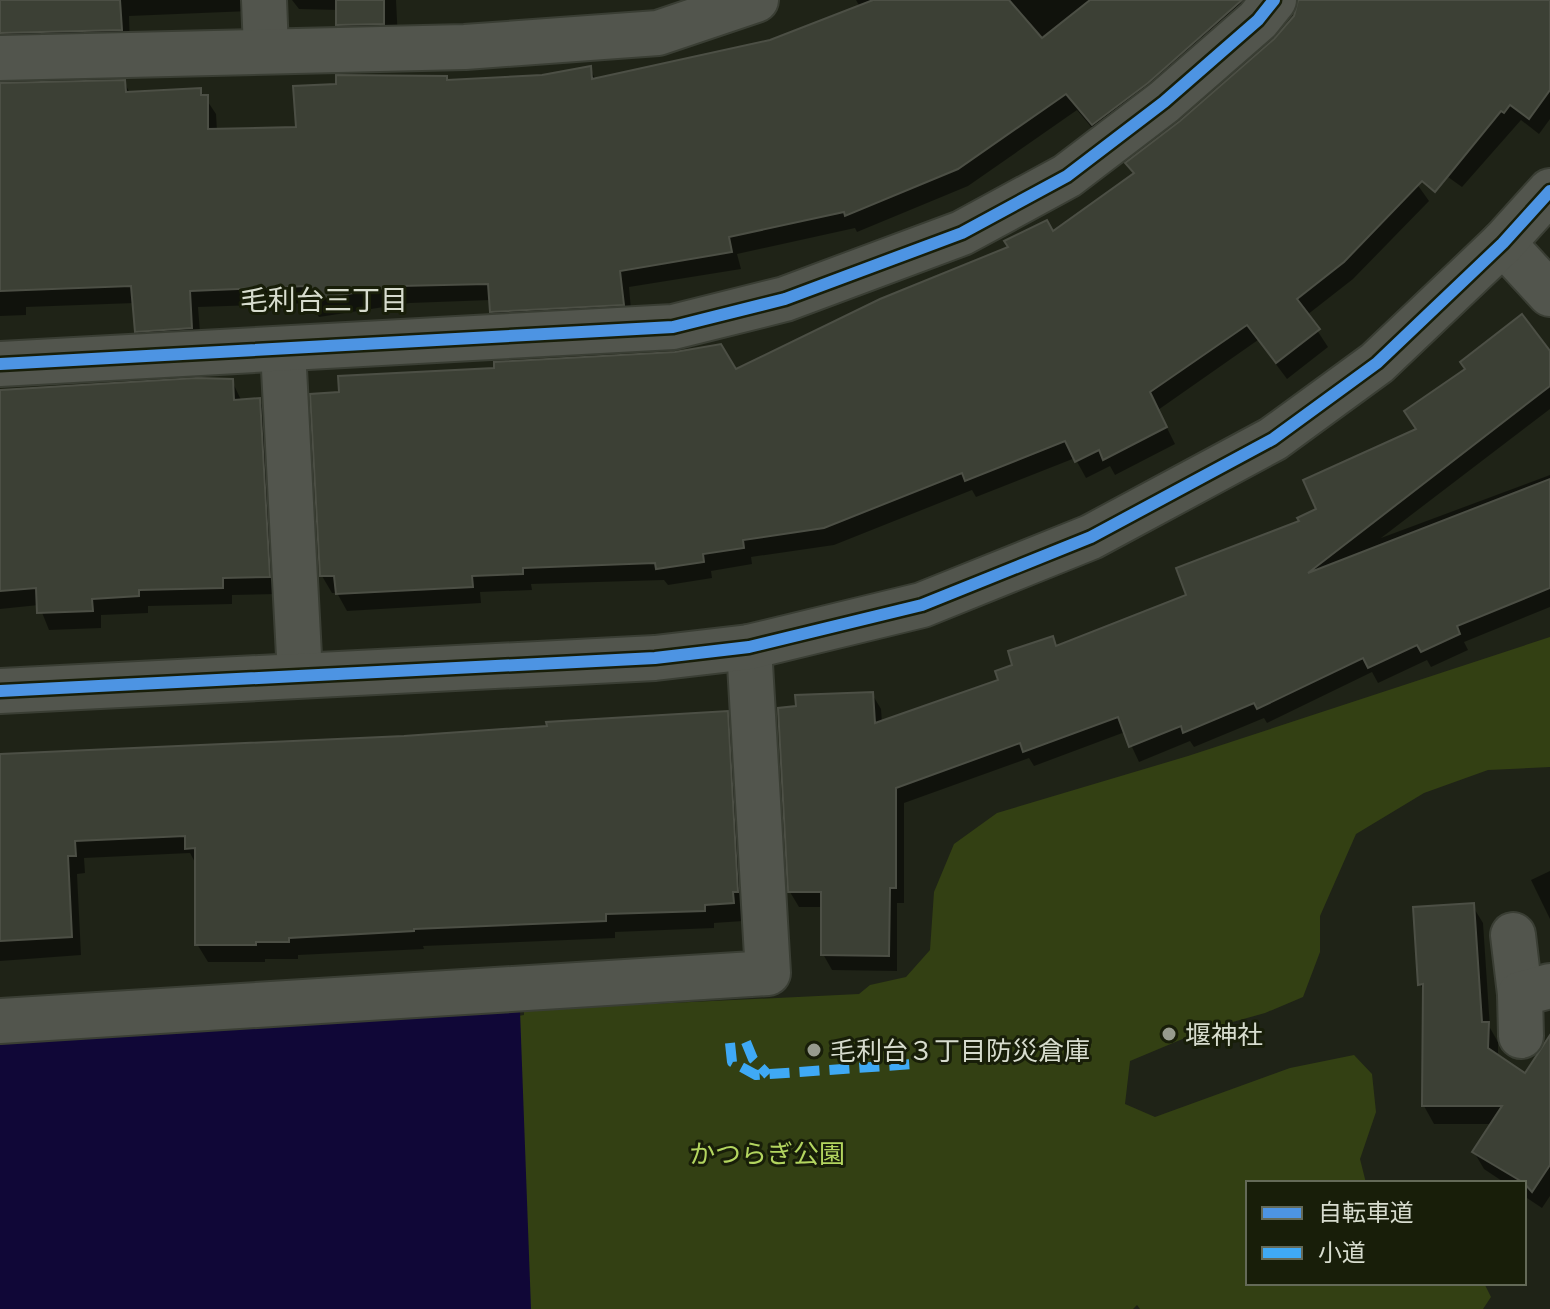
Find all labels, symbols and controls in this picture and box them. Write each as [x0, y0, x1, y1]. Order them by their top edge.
district label: 毛利台三丁目 [240, 282, 408, 317]
place label: 堰神社 [1185, 1018, 1263, 1051]
marker: 堰神社 [1160, 1025, 1178, 1043]
place label: 毛利台３丁目防災倉庫 [830, 1034, 1090, 1067]
marker: 毛利台３丁目防災倉庫 [805, 1041, 823, 1059]
park label: かつらぎ公園 [689, 1137, 845, 1170]
legend [1246, 1181, 1526, 1285]
text: 自転車道 [1318, 1197, 1414, 1227]
text: 小道 [1318, 1237, 1366, 1267]

